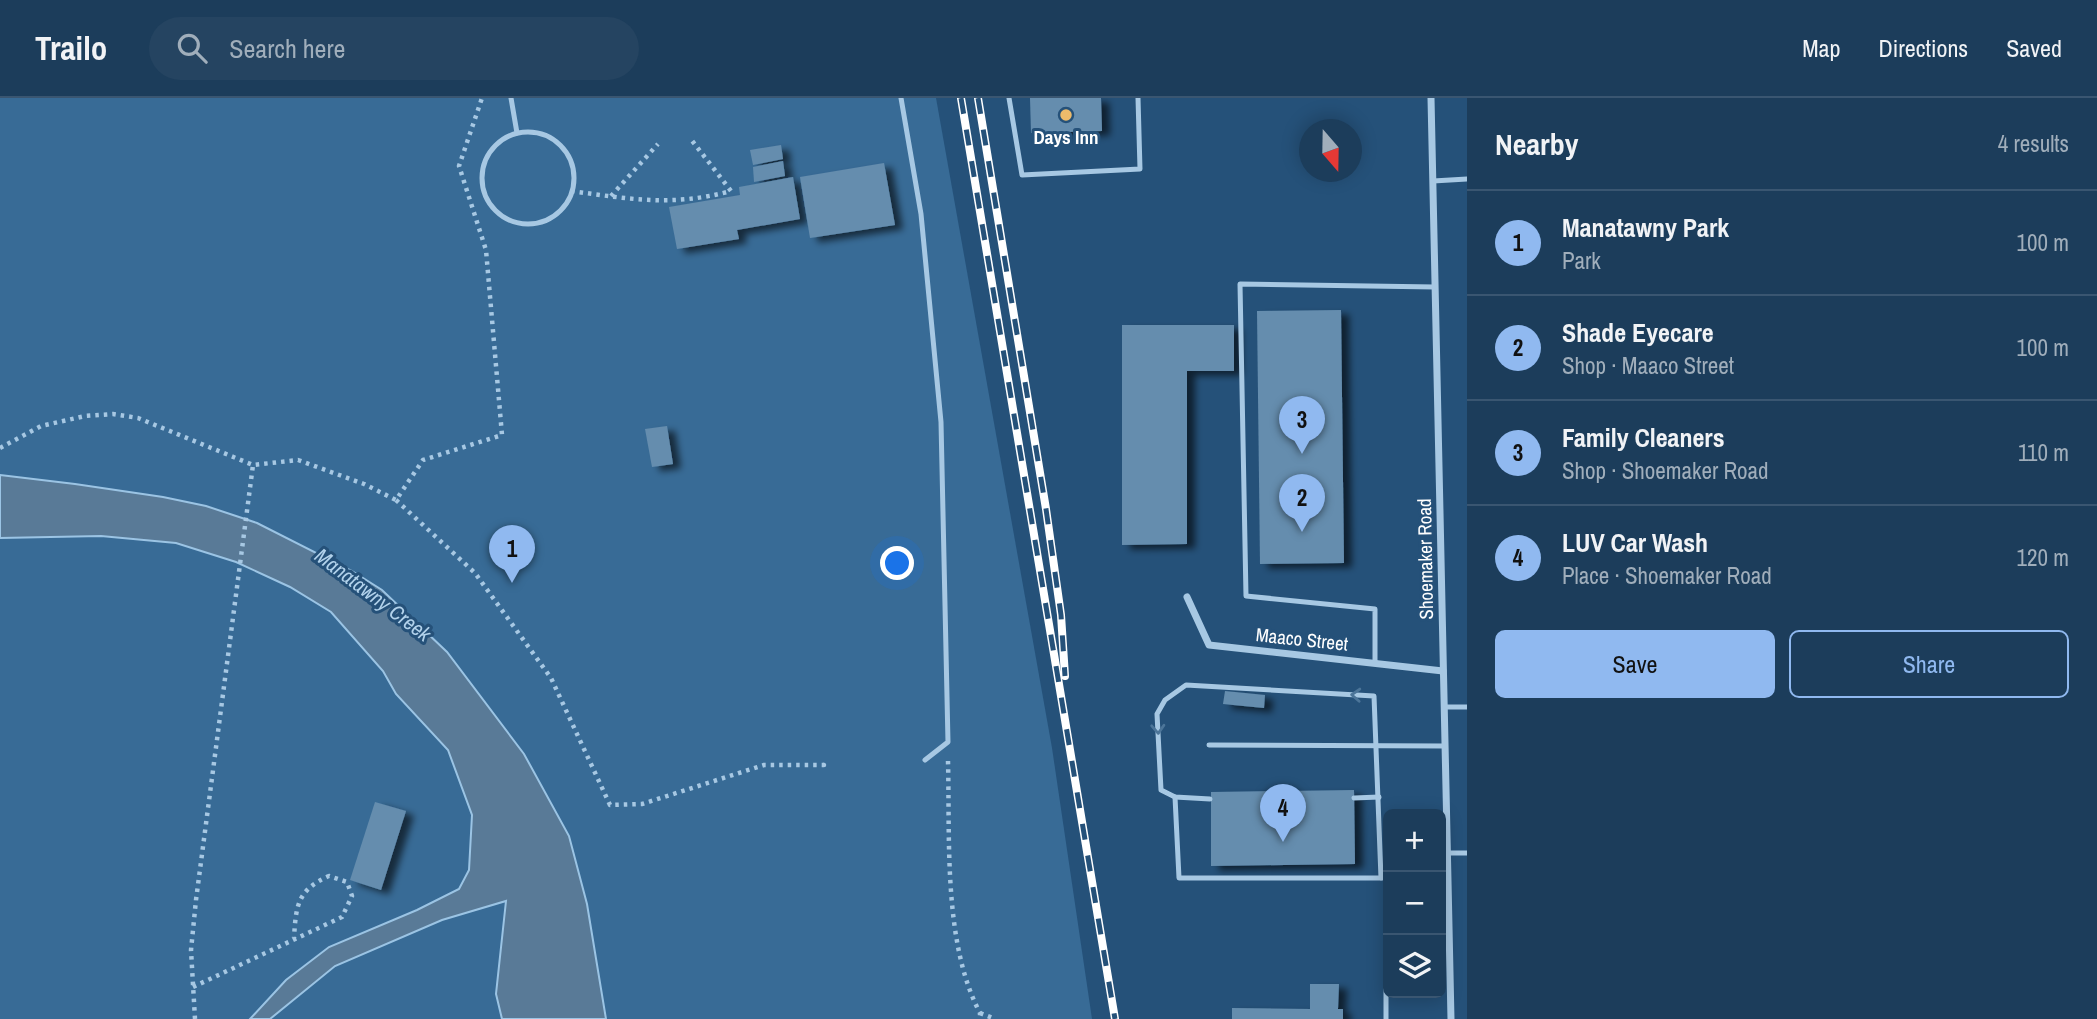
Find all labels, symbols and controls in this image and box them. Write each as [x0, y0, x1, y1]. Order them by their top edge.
search box [149, 17, 639, 80]
text: Trailo [35, 26, 107, 70]
icon: search [173, 29, 211, 67]
text: Search here [229, 31, 345, 66]
text: Map [1802, 32, 1840, 64]
text: Directions [1878, 32, 1968, 64]
text: Saved [2006, 32, 2062, 64]
marker: Days Inn [1058, 107, 1074, 123]
north arrow [1299, 119, 1362, 182]
place label: Days Inn [1034, 124, 1098, 150]
text: Nearby [1495, 124, 1578, 164]
text: 4 results [1998, 128, 2069, 159]
text: Manatawny Park [1562, 210, 1729, 245]
text: 1 [1513, 227, 1523, 258]
text: 100 m [2017, 227, 2069, 258]
text: Park [1562, 245, 1601, 276]
text: Shade Eyecare [1562, 315, 1714, 350]
text: 2 [1513, 332, 1523, 363]
text: 100 m [2017, 332, 2069, 363]
text: Shop · Maaco Street [1562, 350, 1734, 381]
pin: 3 [1279, 396, 1325, 454]
text: Family Cleaners [1562, 420, 1725, 455]
text: 3 [1513, 437, 1523, 468]
text: 110 m [2018, 437, 2069, 468]
text: Shop · Shoemaker Road [1562, 455, 1769, 486]
pin: 2 [1279, 474, 1325, 532]
street label: Shoemaker Road [1411, 498, 1439, 620]
pin: 1 [489, 525, 535, 583]
text: LUV Car Wash [1562, 525, 1708, 560]
water label: Manatawny Creek [309, 541, 439, 649]
text: 4 [1513, 542, 1523, 573]
text: 120 m [2017, 542, 2069, 573]
your location [880, 546, 914, 580]
text: Place · Shoemaker Road [1562, 560, 1772, 591]
street label: Maaco Street [1255, 621, 1350, 657]
button: Save [1495, 630, 1775, 698]
button: Share [1789, 630, 2069, 698]
one-way arrow [1351, 688, 1362, 703]
one-way arrow [1151, 724, 1166, 735]
pin: 4 [1260, 784, 1306, 842]
map controls [1383, 809, 1446, 998]
button: + [1383, 809, 1446, 872]
button: − [1383, 872, 1446, 935]
button: layers [1383, 935, 1446, 998]

